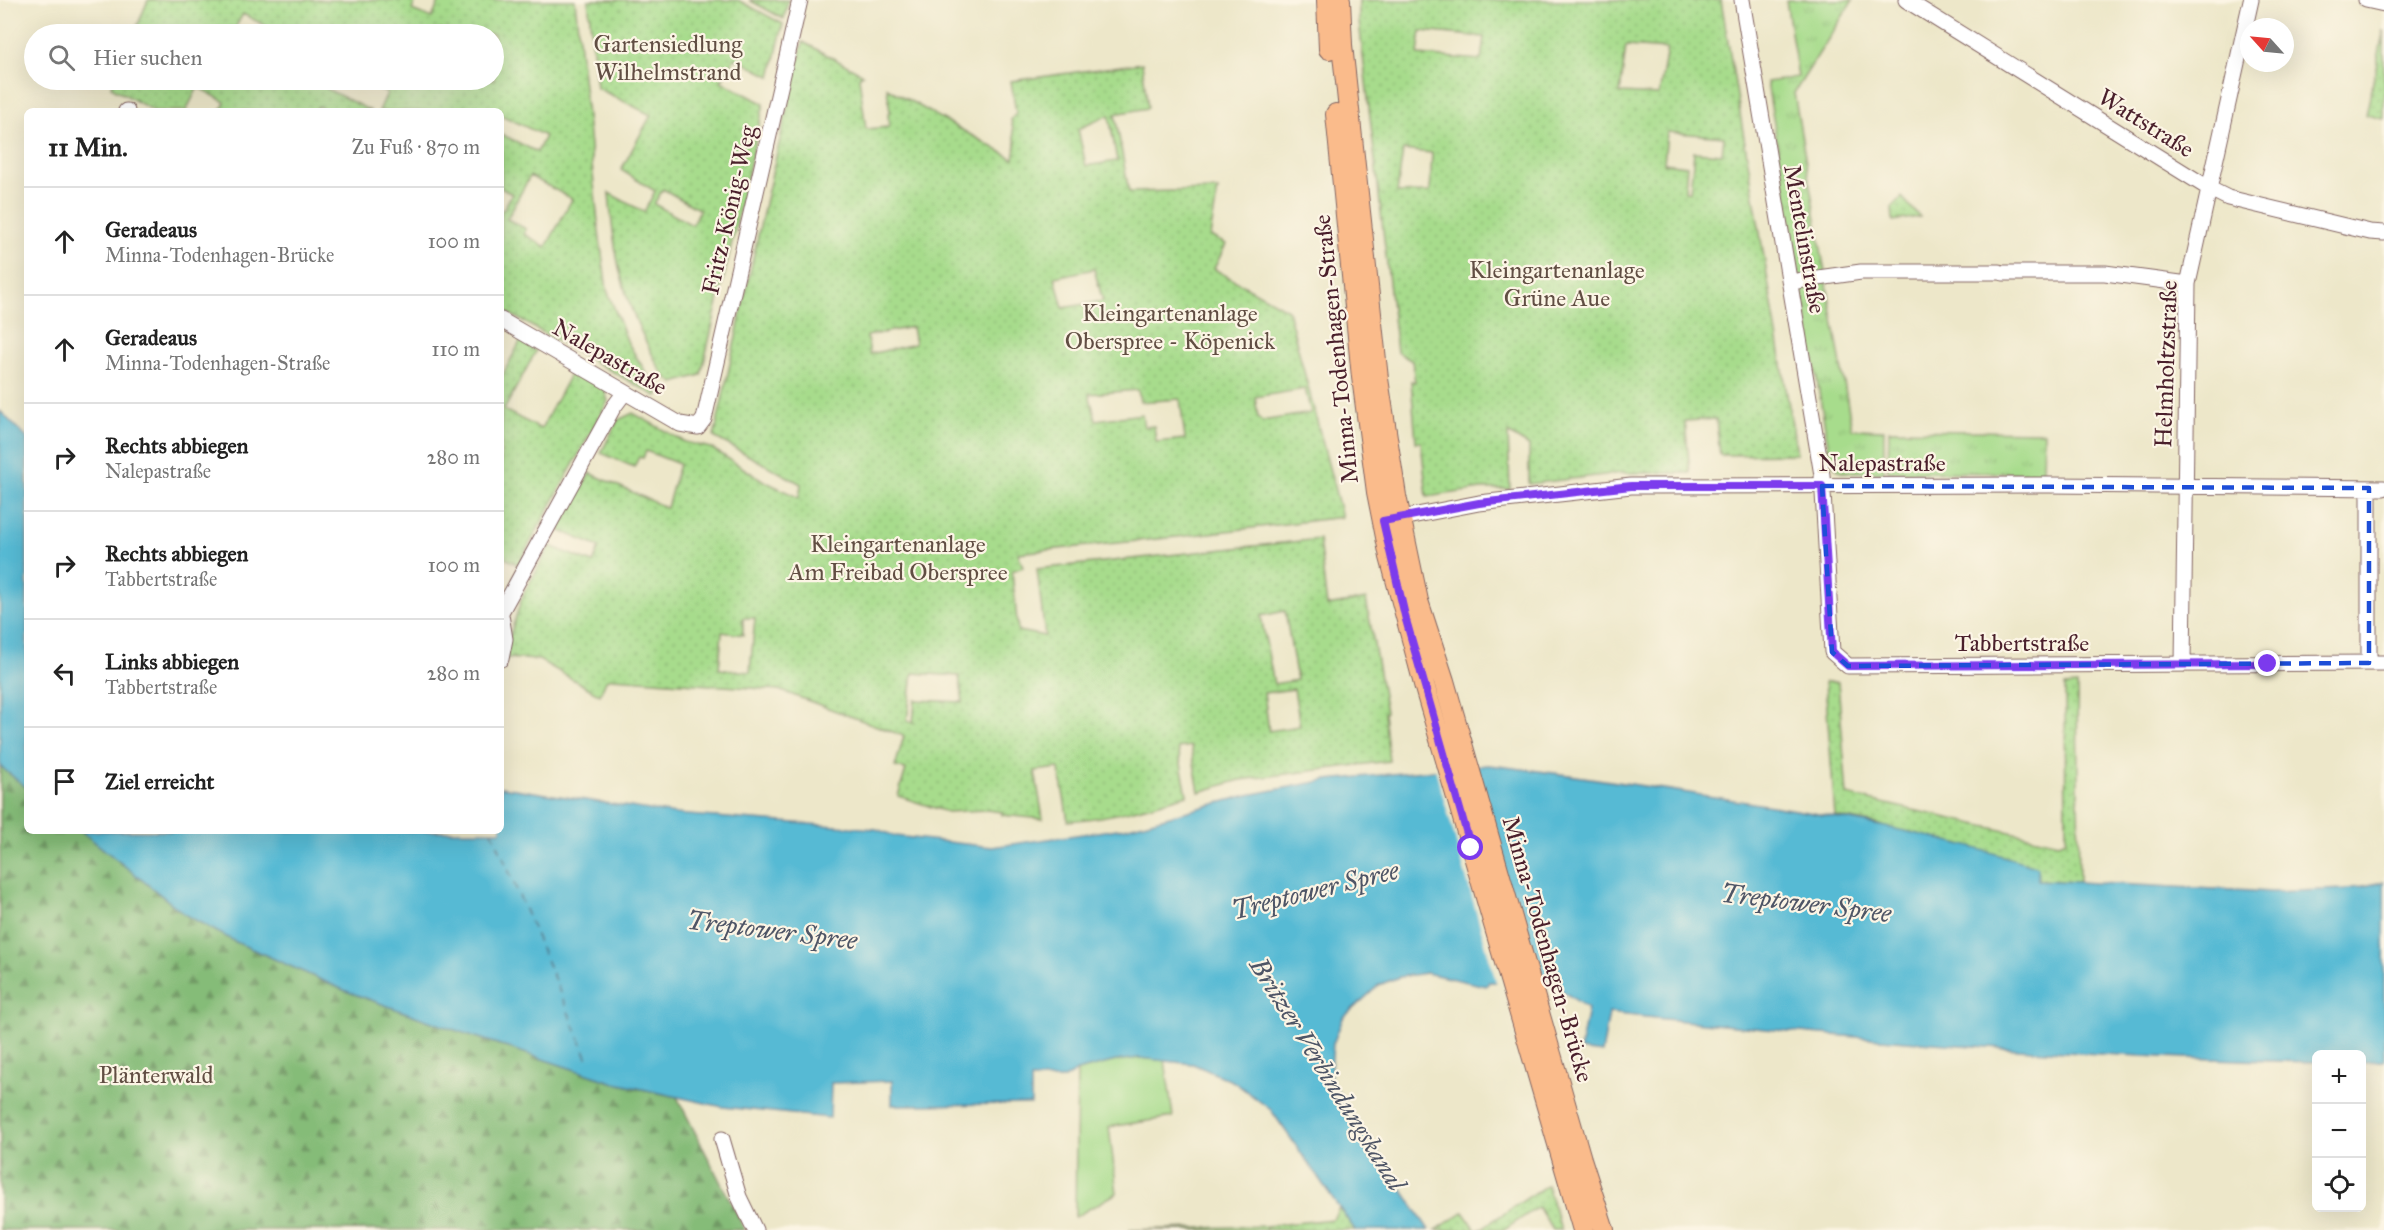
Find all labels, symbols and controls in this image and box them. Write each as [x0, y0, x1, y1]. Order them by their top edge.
north arrow [2240, 18, 2294, 72]
search box [24, 24, 504, 90]
park label: Gartensiedlung Wilhelmstrand [594, 29, 743, 87]
icon: search [45, 41, 78, 74]
text: Hier suchen [93, 44, 202, 71]
street label: Wattstraße [2092, 82, 2200, 164]
street label: Fritz-König-Weg [695, 122, 763, 297]
text: 11 Min. [48, 131, 128, 163]
text: Zu Fuß · 870 m [352, 135, 480, 159]
street label: Mentelinstraße [1777, 162, 1833, 316]
street label: Minna-Todenhagen-Straße [1307, 213, 1365, 485]
text: Geradeaus [105, 216, 197, 243]
icon: ahead [48, 225, 81, 258]
text: 100 m [428, 229, 480, 253]
text: Minna-Todenhagen-Brücke [105, 243, 334, 267]
park label: Kleingartenanlage Grüne Aue [1469, 255, 1645, 313]
street label: Helmholtzstraße [2148, 280, 2184, 448]
park label: Kleingartenanlage Oberspree - Köpenick [1065, 298, 1276, 356]
street label: Nalepastraße [547, 312, 673, 402]
text: Geradeaus [105, 324, 197, 351]
icon: ahead [48, 333, 81, 366]
text: 110 m [432, 337, 480, 361]
text: Minna-Todenhagen-Straße [105, 351, 330, 375]
text: Rechts abbiegen [105, 432, 248, 459]
icon: right [48, 441, 81, 474]
text: 280 m [427, 445, 480, 469]
street label: Nalepastraße [1818, 448, 1946, 478]
text: Nalepastraße [105, 459, 211, 483]
park label: Kleingartenanlage Am Freibad Oberspree [787, 529, 1008, 587]
text: Rechts abbiegen [105, 540, 248, 567]
icon: right [48, 549, 81, 582]
text: 100 m [428, 553, 480, 577]
text: Tabbertstraße [105, 567, 217, 591]
street label: Tabbertstraße [1955, 628, 2089, 658]
text: Links abbiegen [105, 648, 239, 675]
route end [2254, 650, 2280, 676]
icon: left [48, 657, 81, 690]
text: 280 m [427, 661, 480, 685]
text: Tabbertstraße [105, 675, 217, 699]
icon: arrive [48, 765, 81, 798]
text: Ziel erreicht [105, 768, 214, 795]
street label: Minna-Todenhagen-Brücke [1496, 813, 1600, 1085]
route start [1457, 834, 1483, 860]
water label: Treptower Spree [1228, 853, 1403, 927]
water label: Treptower Spree [1719, 877, 1894, 930]
water label: Treptower Spree [685, 904, 860, 957]
water label: Britzer Verbindungskanal [1243, 950, 1414, 1198]
map controls [2312, 1050, 2366, 1212]
button: + [2312, 1050, 2366, 1104]
park label: Plänterwald [98, 1060, 214, 1090]
button: − [2312, 1104, 2366, 1158]
button: locate [2312, 1158, 2366, 1212]

